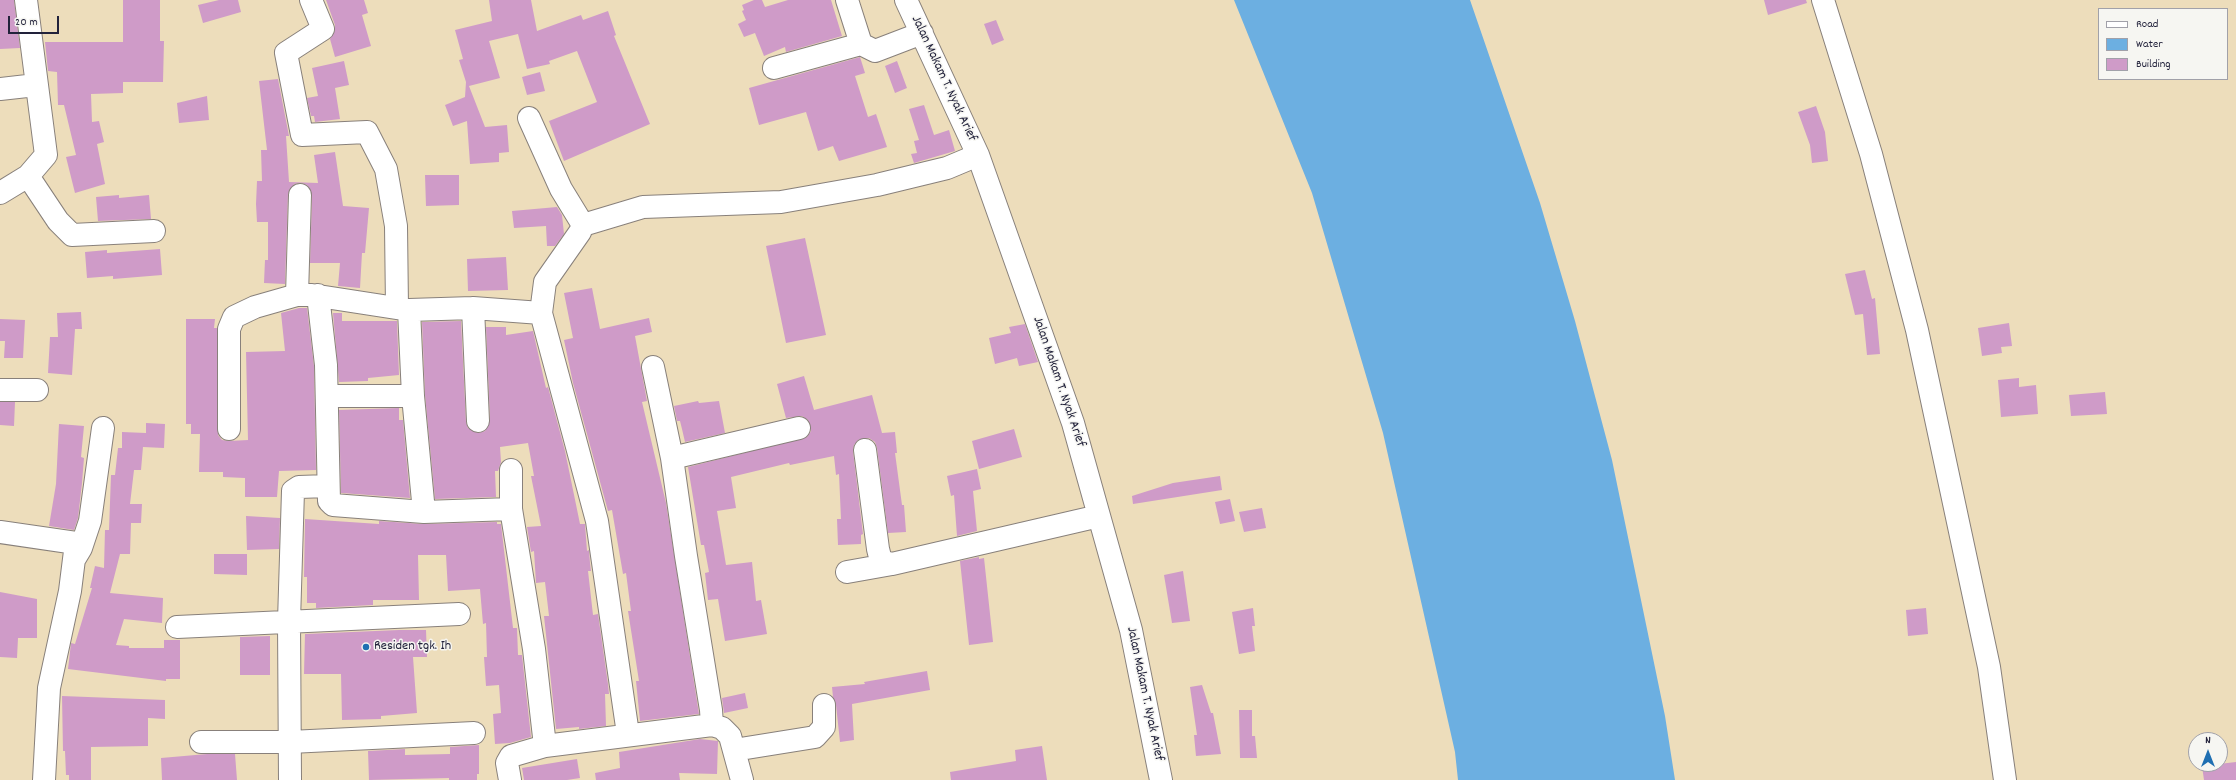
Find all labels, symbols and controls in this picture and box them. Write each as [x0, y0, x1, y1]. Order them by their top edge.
scale bar [10, 8, 61, 34]
legend [2098, 8, 2228, 80]
street label: Jalan Makam T. Nyak Arief [906, 13, 980, 145]
text: 20 m [15, 14, 38, 31]
text: Road [2136, 16, 2158, 33]
text: Water [2136, 36, 2163, 53]
text: Building [2136, 56, 2171, 73]
street label: Jalan Makam T. Nyak Arief [1028, 315, 1088, 449]
street label: Jalan Makam T. Nyak Arief [1122, 625, 1166, 763]
place label: Residen tgk. Ih [374, 639, 451, 655]
marker: Residen tgk. Ih [361, 642, 371, 652]
north arrow [2188, 732, 2228, 772]
text: N [2205, 733, 2211, 749]

